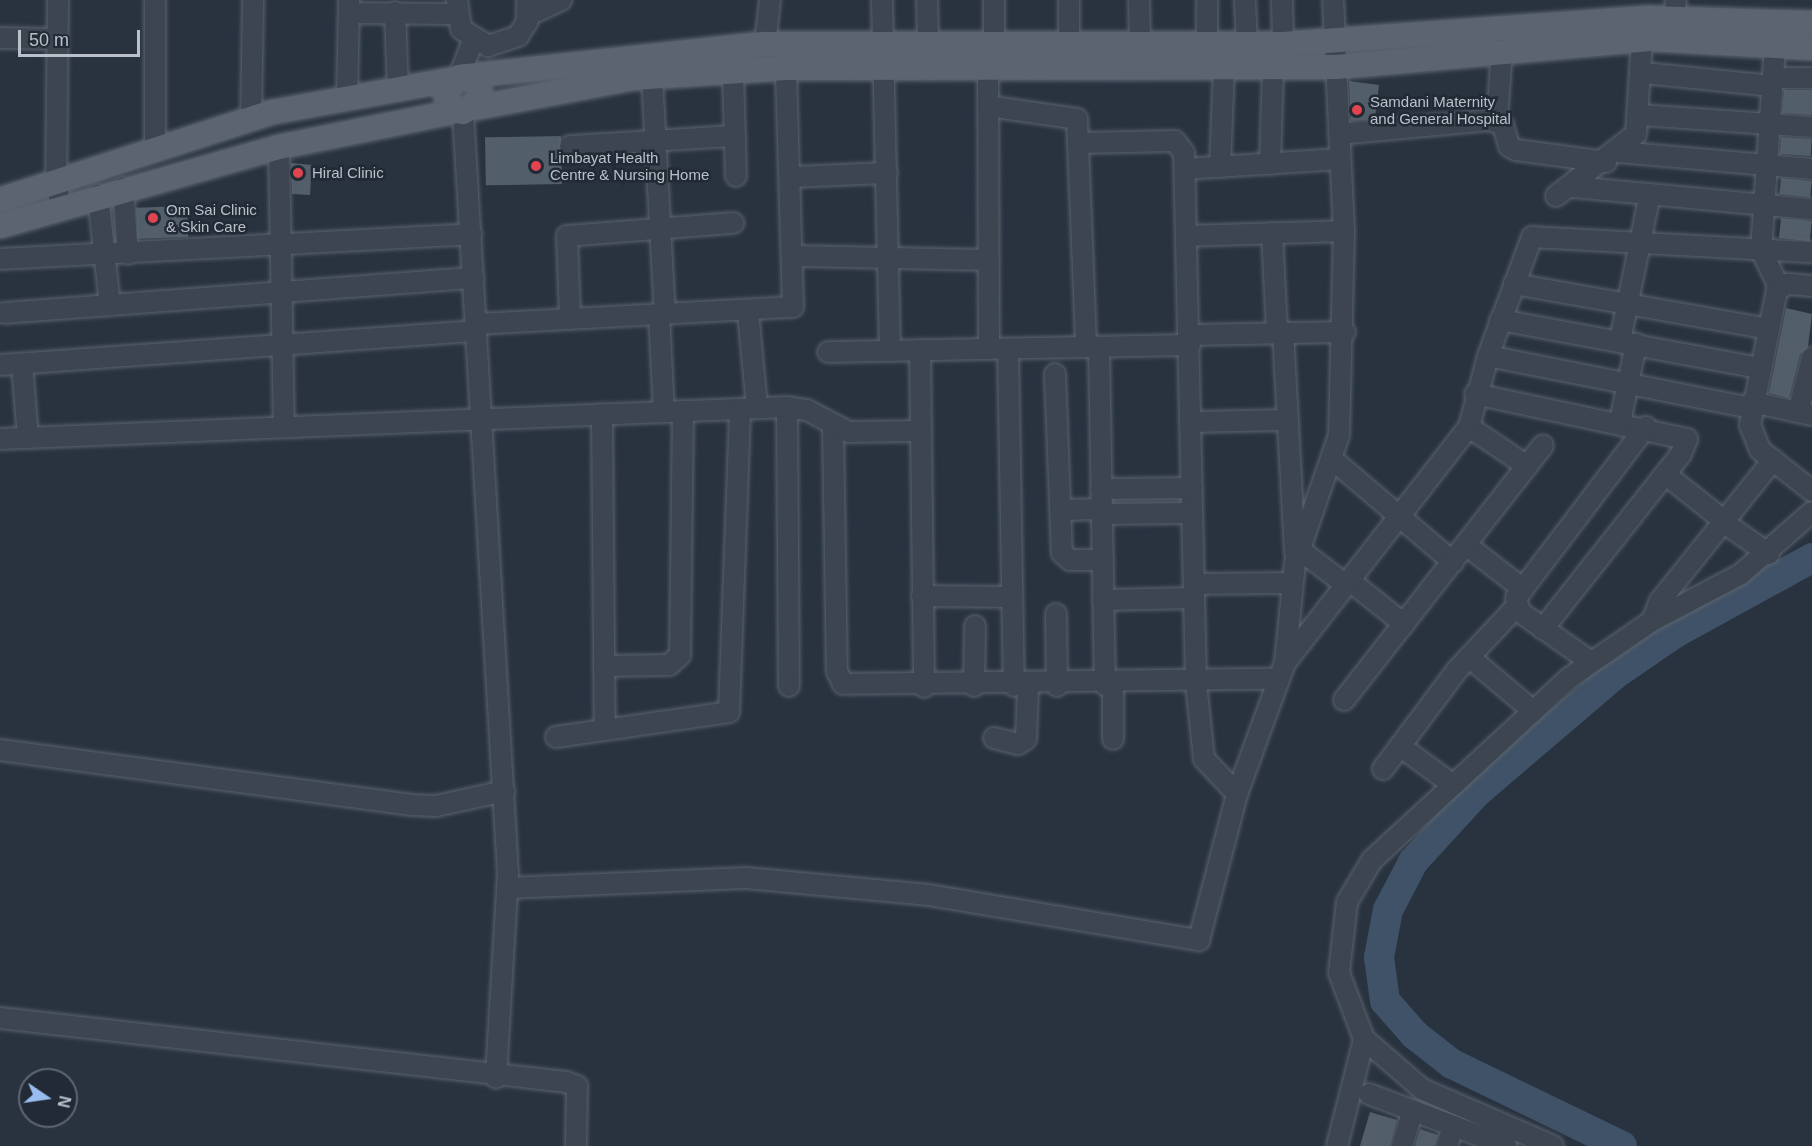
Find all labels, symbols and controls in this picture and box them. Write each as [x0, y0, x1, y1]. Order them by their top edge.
scale bar [21, 18, 142, 56]
text: 50 m [29, 30, 69, 50]
place label: Samdani Maternity and General Hospital [1370, 92, 1511, 127]
marker: Samdani Maternity and General Hospital [1348, 101, 1366, 119]
place label: Limbayat Health Centre & Nursing Home [550, 148, 709, 183]
marker: Limbayat Health Centre & Nursing Home [527, 157, 545, 175]
marker: Hiral Clinic [289, 164, 307, 182]
place label: Hiral Clinic [312, 164, 384, 182]
place label: Om Sai Clinic & Skin Care [166, 200, 257, 235]
marker: Om Sai Clinic & Skin Care [144, 209, 162, 227]
north arrow [18, 1068, 78, 1128]
text: N [54, 1094, 74, 1109]

